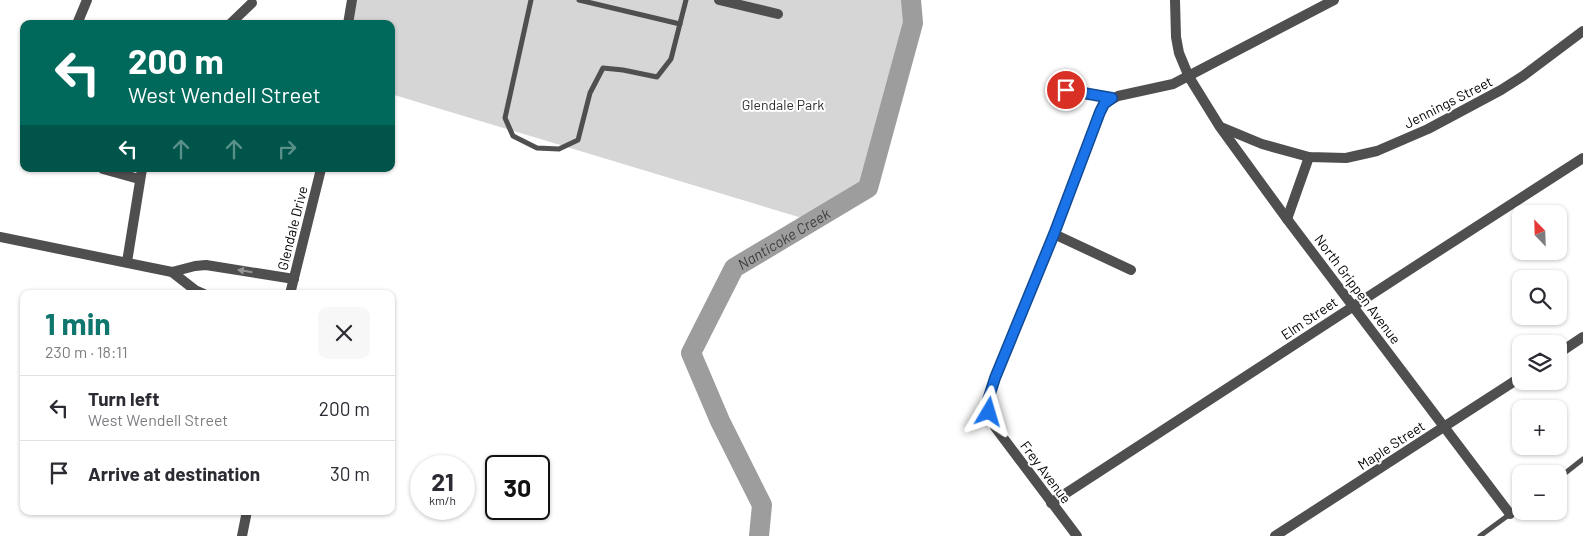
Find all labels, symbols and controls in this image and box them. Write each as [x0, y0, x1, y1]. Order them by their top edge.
text: 200 m [128, 39, 224, 81]
icon: left [45, 40, 110, 105]
pin [1045, 69, 1087, 111]
street label: Jennings Street [1401, 72, 1495, 132]
icon: arrive [1052, 76, 1080, 104]
text: West Wendell Street [128, 81, 321, 107]
park label: Glendale Park [742, 96, 824, 113]
icon: left [114, 135, 142, 163]
icon: ahead [167, 135, 195, 163]
icon: ahead [220, 135, 248, 163]
icon: right [273, 135, 301, 163]
street label: Glendale Drive [273, 184, 311, 272]
water label: Nanticoke Creek [734, 203, 834, 273]
north arrow [1512, 205, 1568, 260]
map controls [1512, 205, 1567, 520]
street label: North Grippen Avenue [1311, 231, 1405, 347]
one-way arrow [237, 267, 253, 275]
button: search [1512, 270, 1567, 325]
street label: Elm Street [1278, 293, 1340, 343]
text: 1 min [45, 305, 111, 341]
button: close [318, 307, 370, 359]
button: layers [1512, 335, 1567, 390]
text: 230 m · 18:11 [45, 342, 128, 361]
position arrow [962, 385, 1014, 437]
text: Turn left [88, 387, 159, 410]
icon: left [45, 394, 73, 422]
text: 200 m [319, 397, 370, 420]
button: + [1512, 400, 1567, 455]
text: West Wendell Street [88, 410, 228, 429]
street label: Maple Street [1354, 417, 1428, 473]
street label: Frey Avenue [1017, 437, 1075, 507]
speed limit sign: 30 [485, 455, 550, 520]
icon: arrive [45, 459, 73, 487]
text: Arrive at destination [88, 462, 260, 485]
text: 30 m [330, 462, 370, 485]
button: − [1512, 465, 1567, 520]
text: 21 [431, 466, 454, 496]
text: km/h [429, 493, 456, 507]

